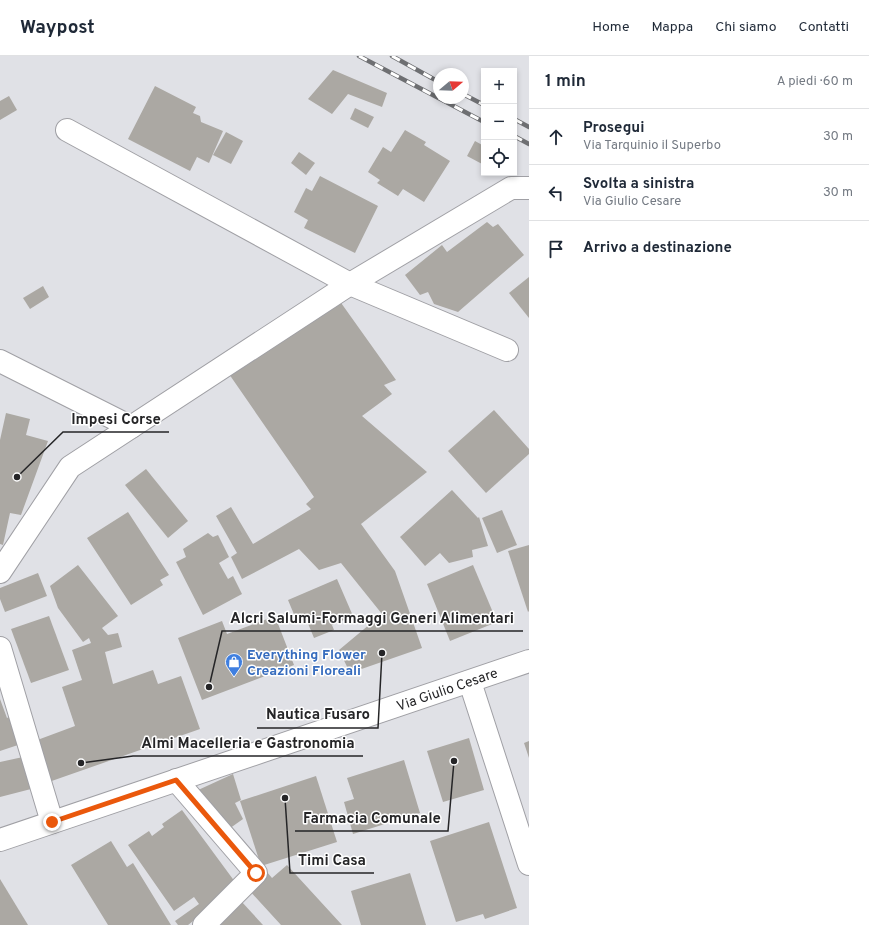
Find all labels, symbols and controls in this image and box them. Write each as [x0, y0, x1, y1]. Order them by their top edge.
text: Waypost [20, 16, 95, 40]
text: Home [592, 19, 629, 36]
text: Mappa [651, 19, 693, 36]
text: Chi siamo [715, 19, 777, 36]
text: Contatti [799, 19, 849, 36]
north arrow [433, 68, 469, 104]
map controls [481, 68, 517, 176]
button: + [481, 68, 517, 104]
text: 1 min [545, 71, 586, 93]
text: A piedi · 60 m [777, 74, 853, 90]
button: − [481, 104, 517, 140]
text: Prosegui [583, 119, 644, 138]
icon: ahead [545, 126, 567, 148]
text: 30 m [823, 129, 853, 145]
text: Via Tarquinio il Superbo [583, 138, 721, 154]
button: locate [481, 140, 517, 176]
text: Svolta a sinistra [583, 175, 694, 194]
icon: left [545, 182, 567, 204]
text: 30 m [823, 185, 853, 201]
text: Via Giulio Cesare [583, 194, 681, 210]
icon: arrive [545, 238, 567, 260]
text: Arrivo a destinazione [583, 239, 732, 258]
callout: Impesi Corse [63, 405, 169, 432]
text: Impesi Corse [71, 411, 161, 430]
callout: Alcri Salumi-Formaggi Generi Alimentari [222, 604, 523, 631]
text: Alcri Salumi-Formaggi Generi Alimentari [230, 610, 514, 629]
place label: Everything Flower Creazioni Floreali [247, 647, 366, 680]
shop icon: Everything Flower Creazioni Floreali [224, 652, 244, 677]
street label: Via Giulio Cesare [395, 665, 500, 716]
callout: Nautica Fusaro [257, 701, 378, 728]
text: Nautica Fusaro [266, 706, 370, 725]
callout: Almi Macelleria e Gastronomia [133, 729, 363, 756]
text: Almi Macelleria e Gastronomia [141, 735, 355, 754]
callout: Farmacia Comunale [295, 804, 448, 831]
text: Farmacia Comunale [303, 810, 441, 829]
route end [43, 813, 61, 831]
callout: Timi Casa [290, 846, 374, 873]
text: Timi Casa [298, 852, 366, 871]
route start [247, 864, 265, 882]

